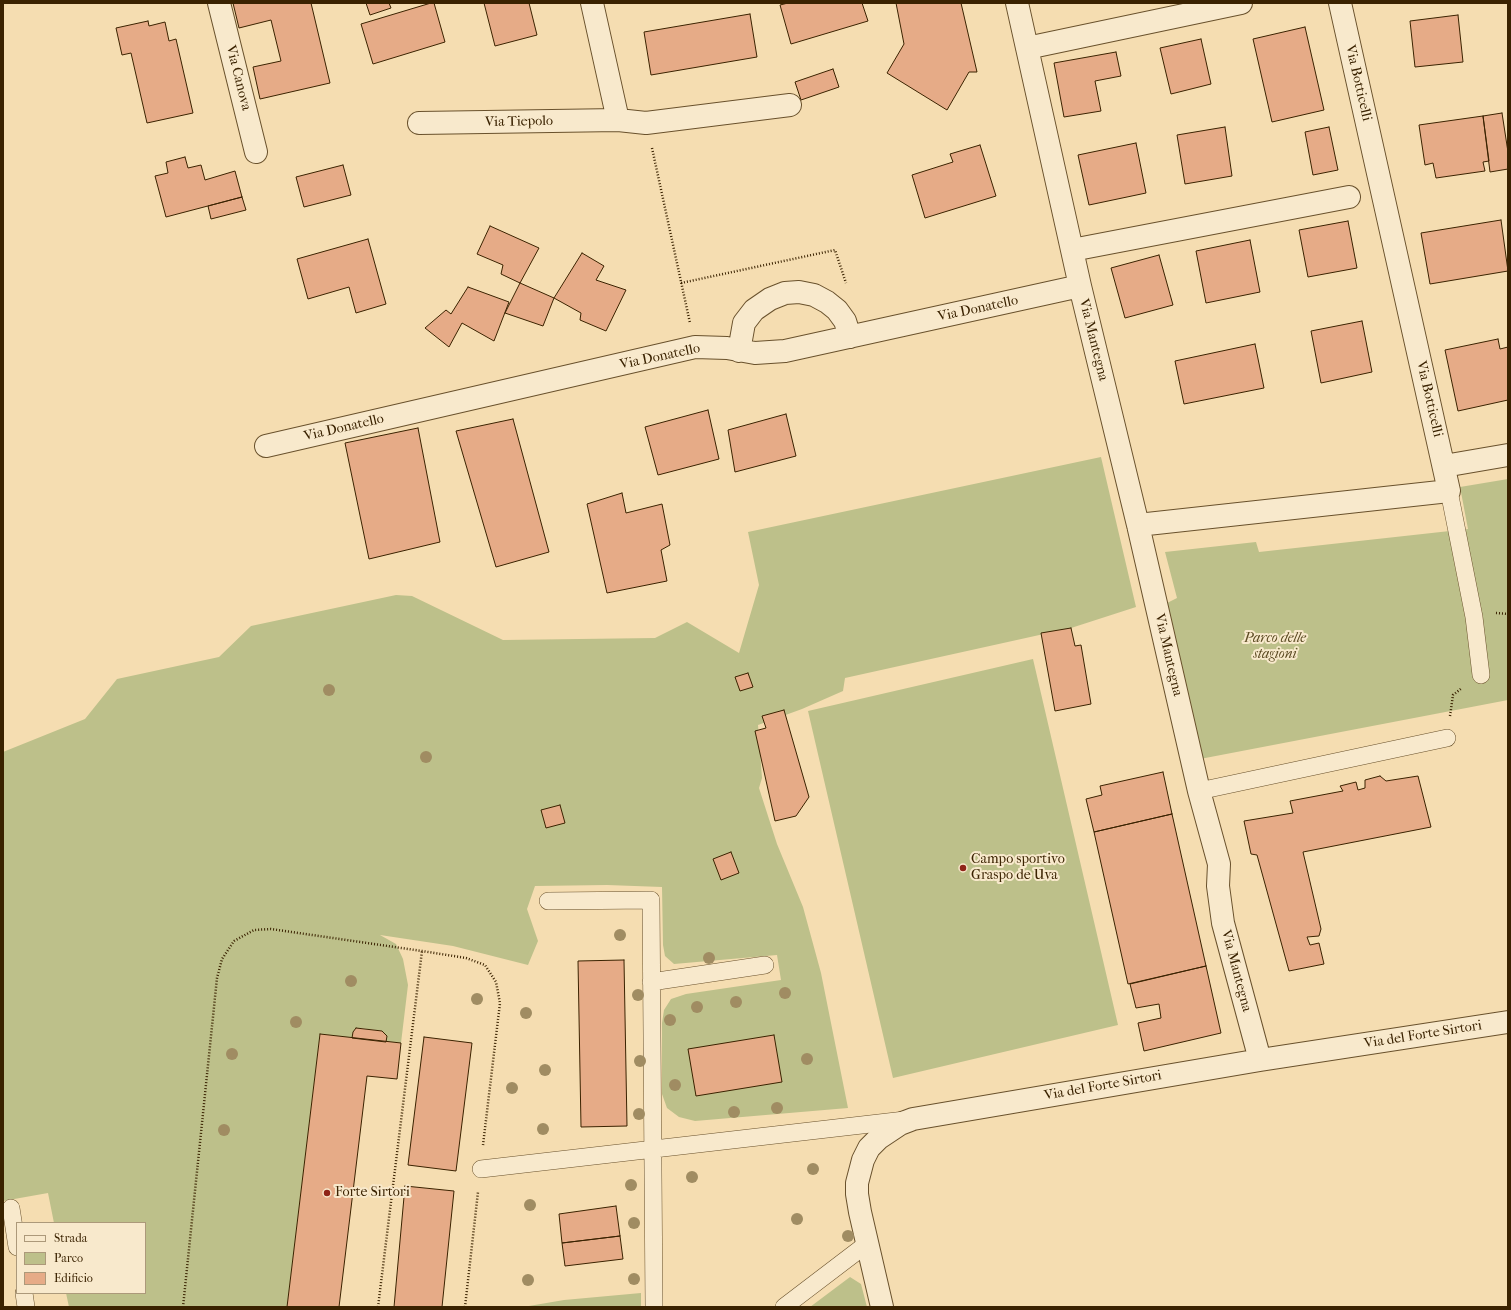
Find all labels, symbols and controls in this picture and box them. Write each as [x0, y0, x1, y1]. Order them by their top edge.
street label: Via Botticelli [1341, 43, 1375, 123]
street label: Via Canova [222, 44, 254, 112]
street label: Via Tiepolo [485, 113, 553, 131]
street label: Via Donatello [936, 292, 1020, 326]
street label: Via Mantegna [1075, 297, 1111, 383]
street label: Via Donatello [618, 340, 702, 374]
street label: Via Botticelli [1412, 359, 1446, 439]
street label: Via Donatello [302, 411, 386, 445]
street label: Via Mantegna [1150, 612, 1186, 698]
park label: Parco delle stagioni [1244, 631, 1306, 664]
place label: Campo sportivo Graspo de Uva [971, 852, 1065, 884]
marker: Campo sportivo Graspo de Uva [958, 863, 968, 873]
street label: Via Mantegna [1217, 928, 1255, 1014]
street label: Via del Forte Sirtori [1363, 1017, 1483, 1053]
street label: Via del Forte Sirtori [1043, 1067, 1163, 1105]
place label: Forte Sirtori [335, 1185, 410, 1201]
marker: Forte Sirtori [322, 1188, 332, 1198]
legend [16, 1222, 146, 1294]
text: Strada [54, 1231, 87, 1245]
text: Parco [54, 1251, 83, 1265]
text: Edificio [54, 1271, 93, 1285]

